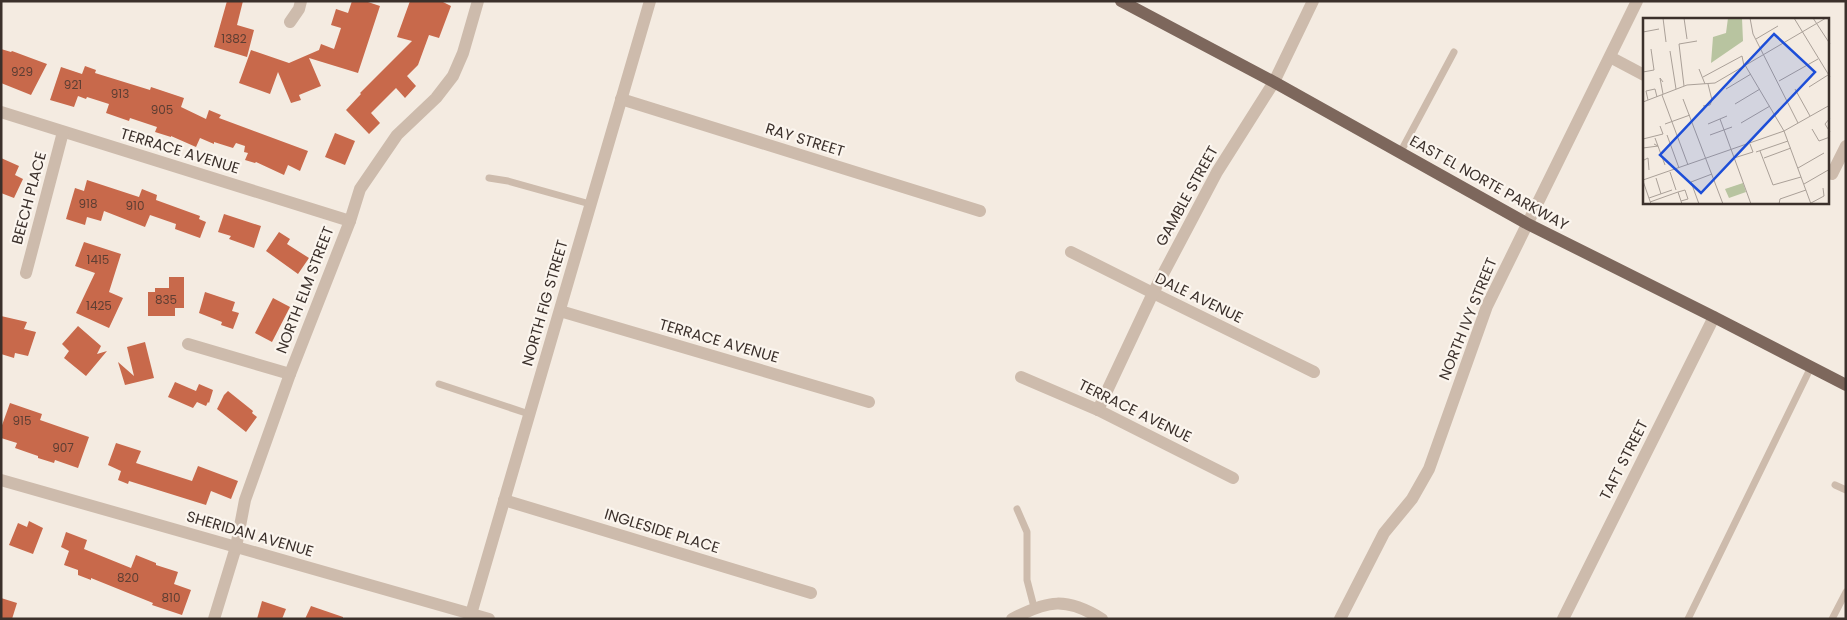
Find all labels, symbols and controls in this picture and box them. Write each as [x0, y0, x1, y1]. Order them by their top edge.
inset map [1643, 18, 1830, 204]
house number: 1382 [221, 30, 247, 47]
house number: 929 [11, 63, 33, 80]
house number: 921 [64, 76, 82, 93]
house number: 913 [111, 85, 129, 102]
house number: 905 [151, 101, 173, 118]
street label: RAY STREET [763, 118, 847, 161]
street label: TERRACE AVENUE [118, 122, 242, 179]
street label: EAST EL NORTE PARKWAY [1406, 130, 1573, 235]
street label: GAMBLE STREET [1150, 142, 1223, 250]
street label: BEECH PLACE [6, 149, 51, 247]
house number: 918 [79, 195, 97, 212]
house number: 910 [126, 197, 144, 214]
street label: NORTH ELM STREET [271, 223, 338, 356]
street label: NORTH FIG STREET [516, 237, 573, 368]
house number: 1415 [87, 251, 109, 268]
street label: NORTH IVY STREET [1433, 255, 1502, 383]
street label: DALE AVENUE [1152, 267, 1247, 328]
house number: 835 [155, 291, 177, 308]
house number: 1425 [86, 297, 112, 314]
street label: TERRACE AVENUE [657, 313, 782, 368]
street label: TERRACE AVENUE [1075, 374, 1195, 447]
house number: 915 [13, 412, 31, 429]
street label: TAFT STREET [1594, 416, 1653, 504]
house number: 907 [52, 439, 74, 456]
street label: INGLESIDE PLACE [602, 503, 722, 558]
street label: SHERIDAN AVENUE [184, 505, 316, 562]
house number: 820 [117, 569, 139, 586]
house number: 810 [162, 589, 180, 606]

